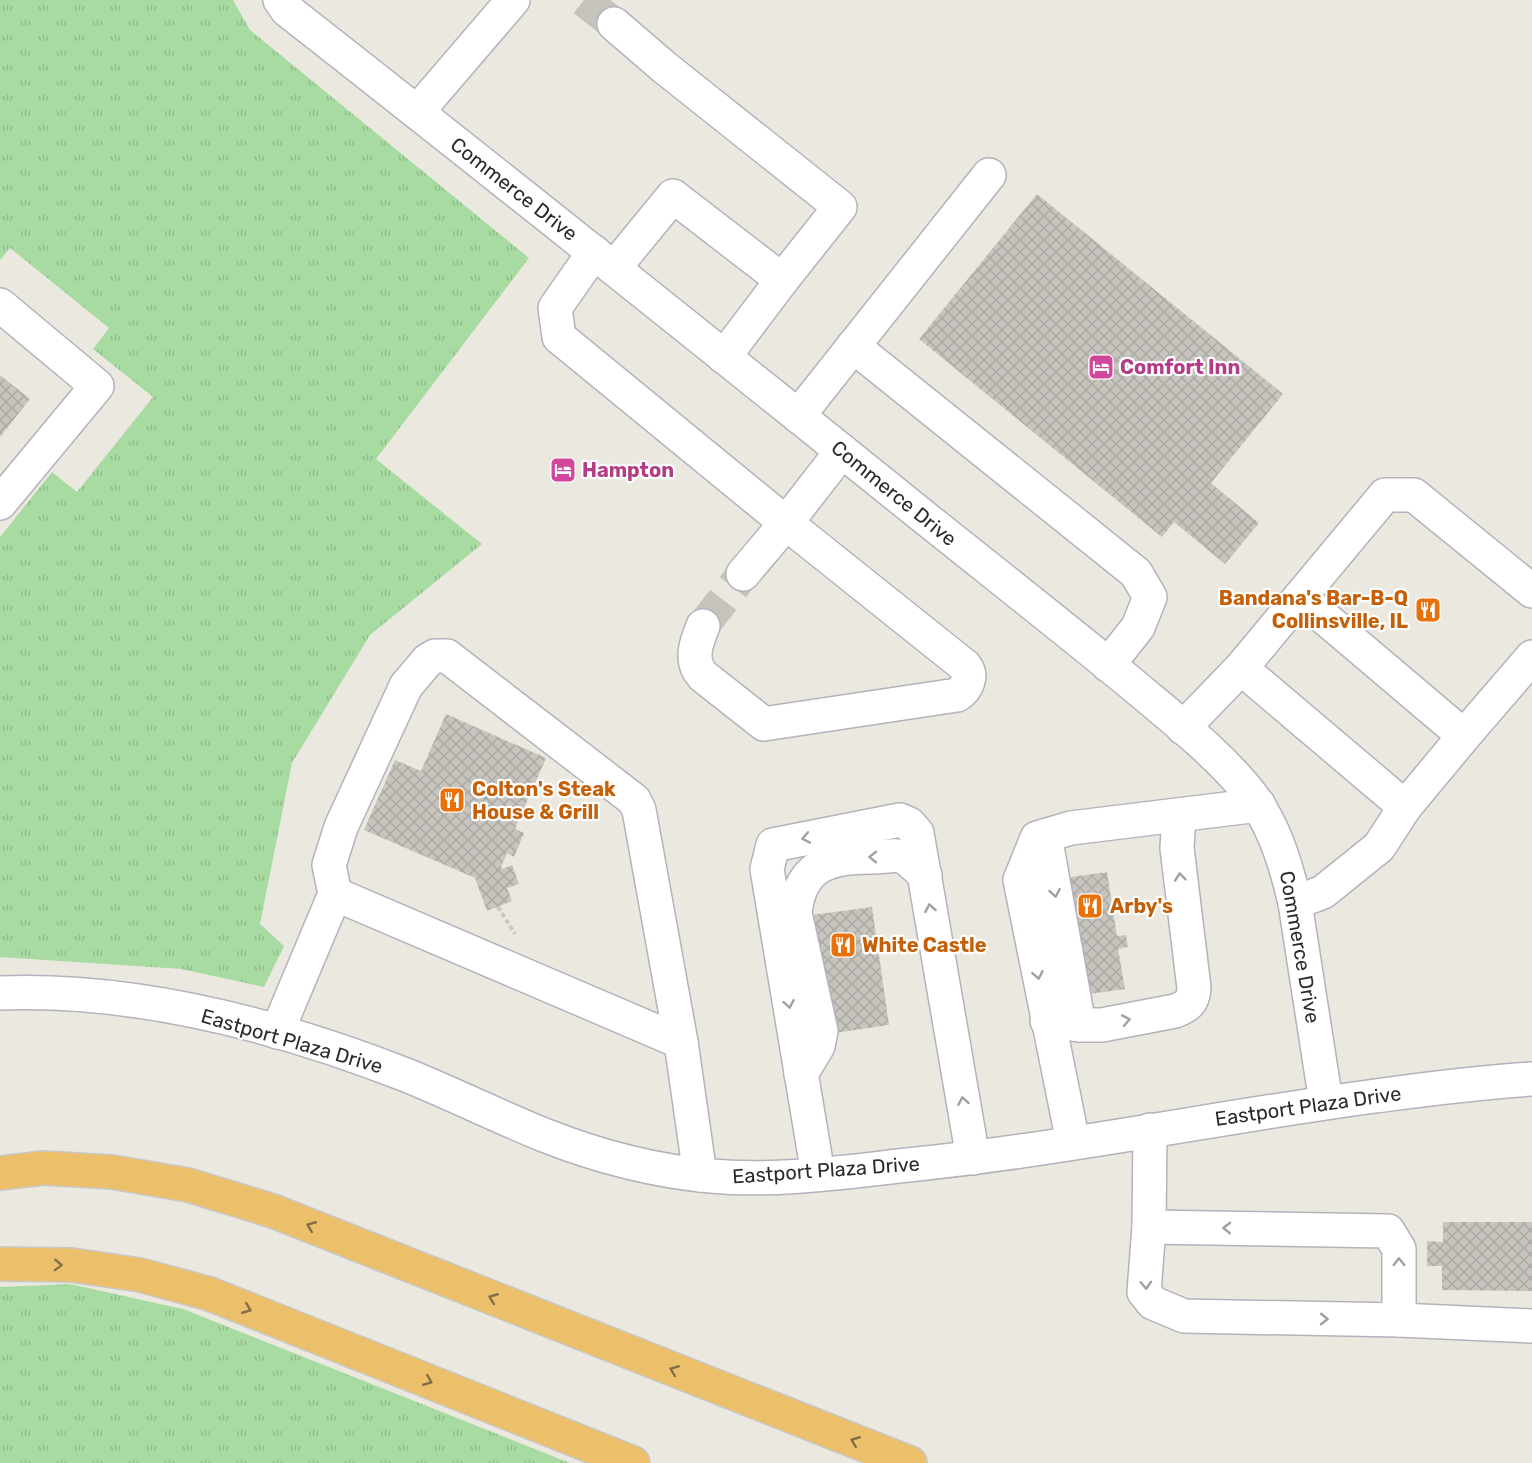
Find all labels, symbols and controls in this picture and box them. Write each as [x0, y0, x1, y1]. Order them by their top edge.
street label: Commerce Drive [446, 132, 582, 246]
hotel icon: Comfort Inn [1086, 352, 1116, 382]
place label: Comfort Inn [1120, 355, 1240, 379]
street label: Commerce Drive [827, 435, 961, 551]
hotel icon: Hampton [548, 455, 578, 485]
place label: Hampton [582, 458, 674, 482]
place label: Bandana's Bar-B-Q Collinsville, IL [1219, 586, 1408, 633]
restaurant icon: Bandana's Bar-B-Q Collinsville, IL [1413, 595, 1443, 625]
place label: Colton's Steak House & Grill [472, 777, 616, 824]
restaurant icon: Colton's Steak House & Grill [437, 785, 467, 815]
one-way arrow [801, 831, 811, 844]
one-way arrow [868, 850, 877, 863]
street label: Commerce Drive [1275, 869, 1325, 1025]
one-way arrow [1174, 872, 1186, 881]
one-way arrow [1049, 889, 1061, 898]
restaurant icon: Arby's [1075, 891, 1105, 921]
place label: Arby's [1110, 894, 1173, 918]
one-way arrow [925, 904, 937, 913]
restaurant icon: White Castle [828, 930, 858, 960]
place label: White Castle [862, 933, 987, 957]
one-way arrow [1031, 970, 1044, 980]
one-way arrow [783, 999, 795, 1009]
street label: Eastport Plaza Drive [198, 1004, 386, 1078]
one-way arrow [1121, 1014, 1131, 1027]
street label: Eastport Plaza Drive [1213, 1081, 1403, 1131]
one-way arrow [957, 1096, 970, 1106]
street label: Eastport Plaza Drive [731, 1151, 921, 1189]
one-way arrow [307, 1221, 318, 1233]
one-way arrow [1223, 1222, 1232, 1234]
one-way arrow [1393, 1257, 1405, 1266]
one-way arrow [54, 1259, 63, 1271]
one-way arrow [1140, 1280, 1153, 1289]
one-way arrow [488, 1293, 499, 1305]
one-way arrow [241, 1302, 252, 1314]
one-way arrow [1320, 1313, 1329, 1325]
one-way arrow [669, 1365, 680, 1377]
one-way arrow [423, 1374, 433, 1387]
one-way arrow [851, 1436, 861, 1449]

